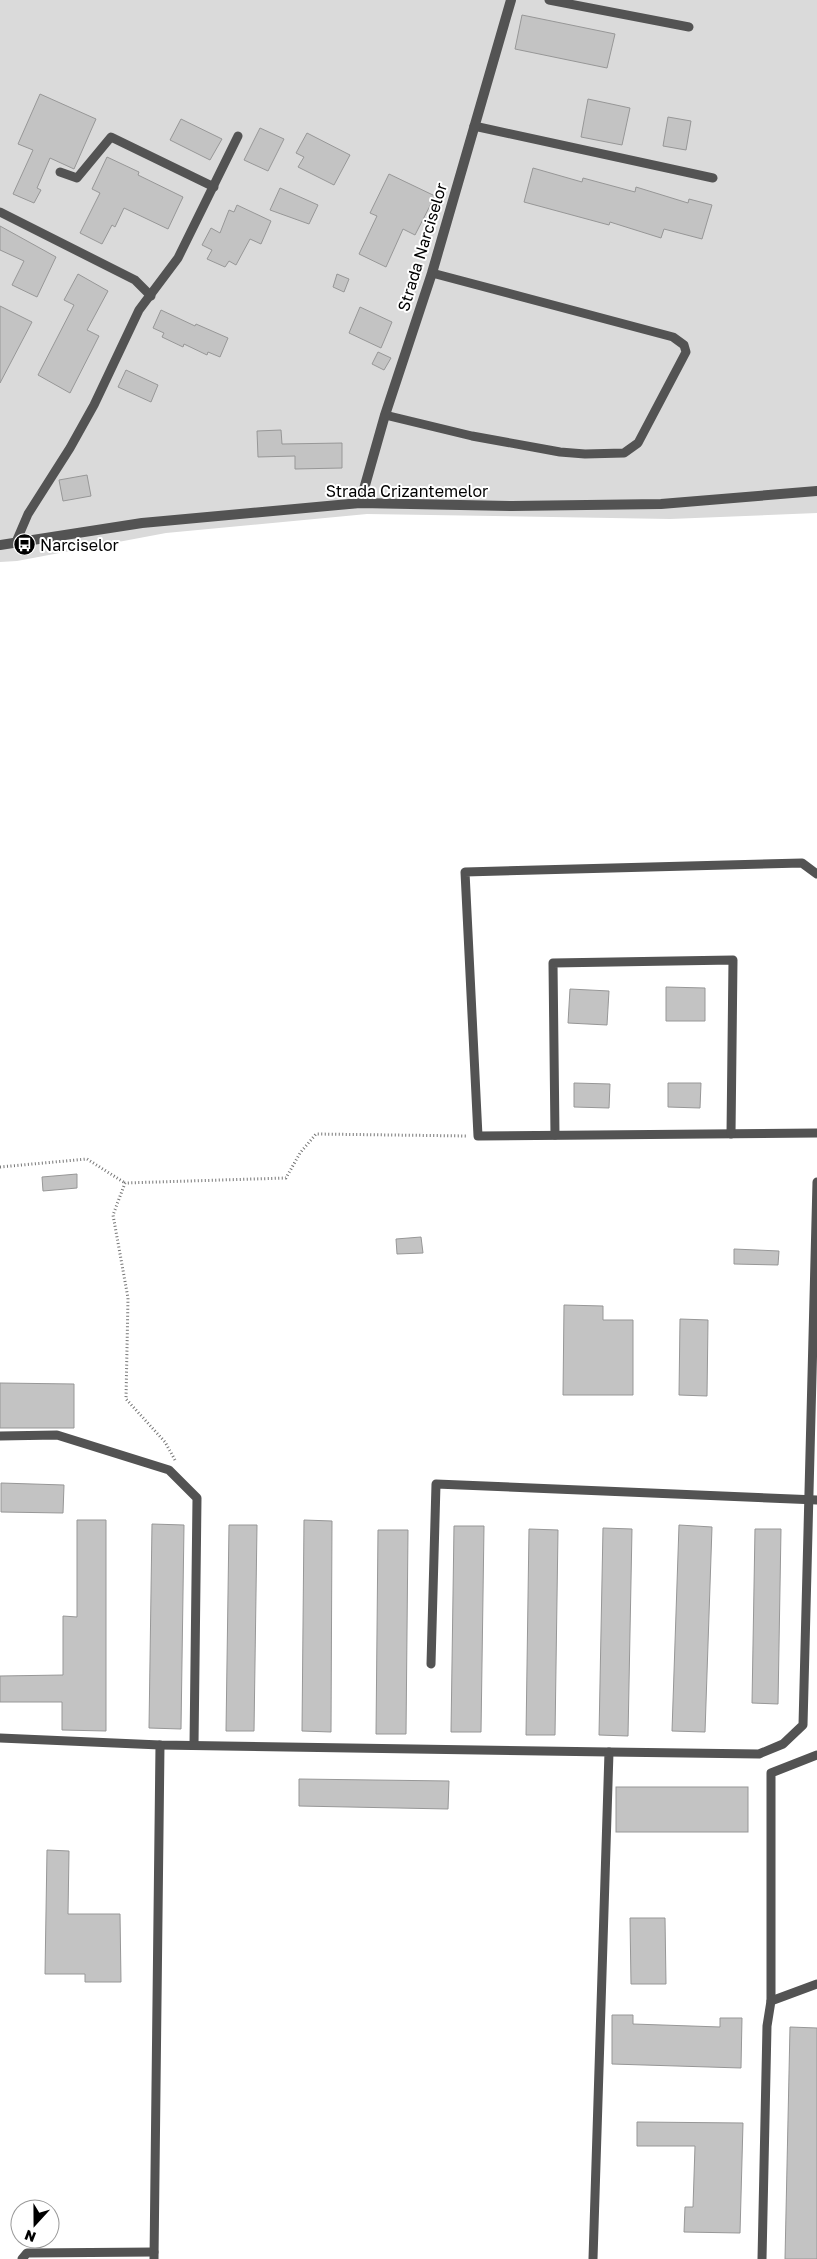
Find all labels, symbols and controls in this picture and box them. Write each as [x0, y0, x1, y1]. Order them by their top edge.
street label: Strada Narciselor [393, 180, 451, 314]
street label: Strada Crizantemelor [326, 481, 488, 501]
bus stop icon: Narciselor [12, 533, 36, 557]
place label: Narciselor [40, 535, 119, 555]
north arrow [10, 2199, 60, 2249]
text: N [22, 2227, 38, 2246]

